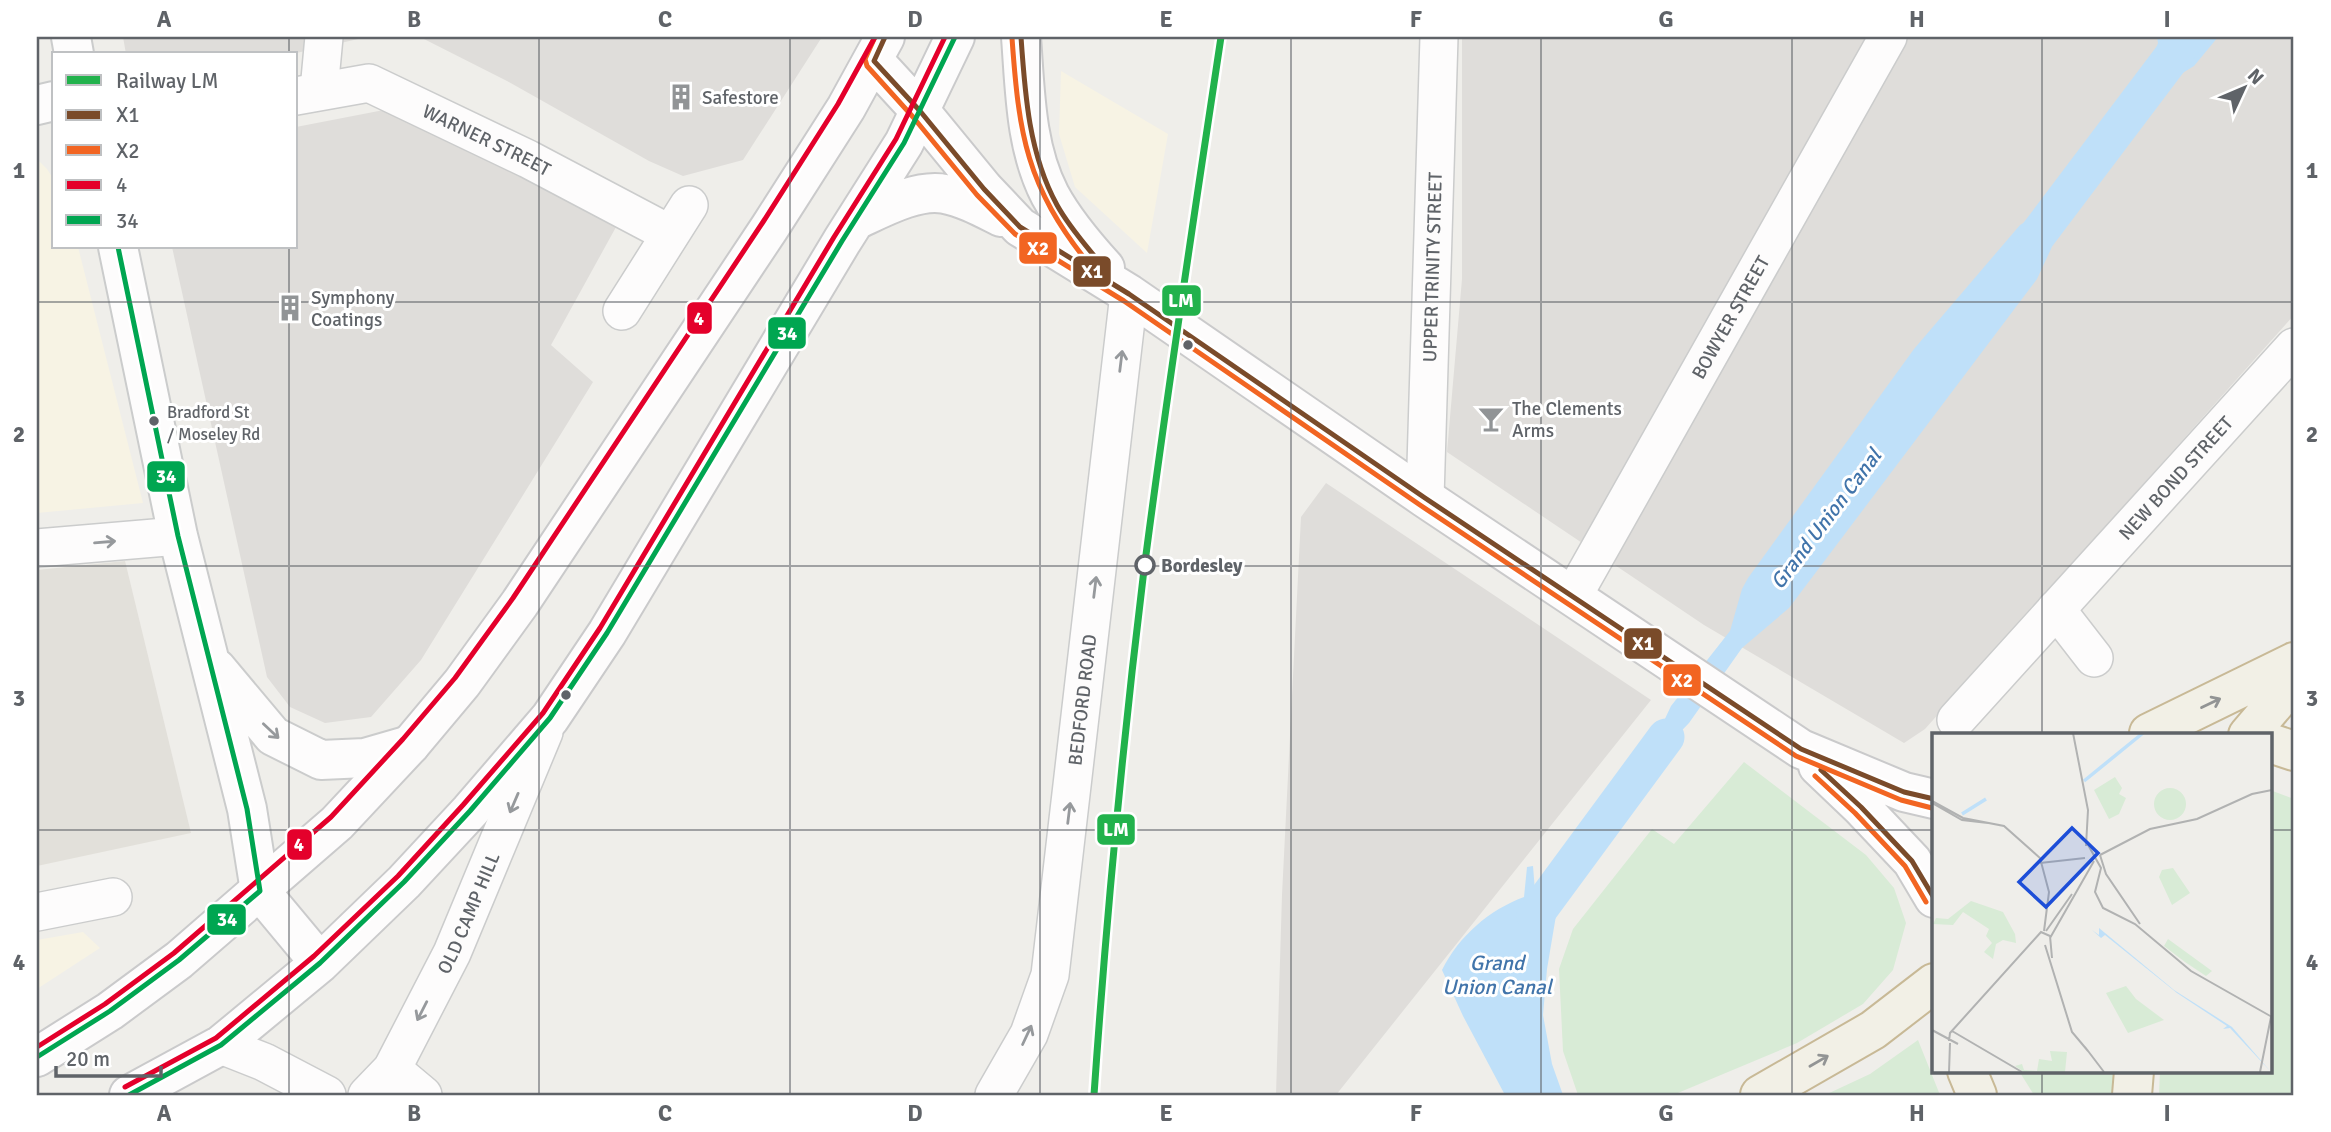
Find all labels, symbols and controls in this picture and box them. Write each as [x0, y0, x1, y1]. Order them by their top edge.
text: A [157, 5, 172, 34]
text: B [407, 5, 421, 34]
text: C [658, 5, 672, 34]
text: D [907, 5, 923, 34]
text: E [1159, 5, 1173, 34]
text: F [1410, 5, 1422, 34]
text: G [1658, 5, 1674, 34]
text: H [1909, 5, 1925, 34]
text: I [2163, 5, 2171, 34]
legend [52, 52, 298, 248]
north arrow [2208, 52, 2278, 122]
text: N [2242, 64, 2269, 90]
text: Railway LM [116, 68, 218, 94]
building icon: Safestore [666, 82, 696, 112]
place label: Safestore [702, 86, 779, 110]
street label: WARNER STREET [418, 99, 555, 182]
text: X1 [116, 102, 140, 128]
text: X2 [116, 138, 140, 164]
text: 1 [13, 156, 25, 185]
text: 1 [2306, 156, 2318, 185]
street label: UPPER TRINITY STREET [1418, 171, 1448, 363]
text: 4 [116, 172, 127, 198]
text: 34 [116, 208, 139, 234]
line badge: X2 [1018, 231, 1058, 265]
text: X2 [1027, 237, 1049, 261]
street label: BOWYER STREET [1687, 251, 1776, 384]
line badge: X1 [1072, 255, 1112, 288]
text: X1 [1081, 260, 1103, 284]
line badge: LM [1161, 284, 1202, 317]
place label: Symphony Coatings [311, 286, 395, 332]
text: LM [1168, 289, 1194, 313]
building icon: Symphony Coatings [275, 293, 305, 323]
line badge: 4 [686, 301, 713, 335]
text: 4 [694, 307, 704, 331]
line badge: 34 [767, 316, 807, 350]
text: 34 [777, 322, 797, 346]
unlabelled marker [1181, 338, 1195, 352]
one-way arrow [1115, 351, 1128, 373]
place label: The Clements Arms [1512, 397, 1622, 443]
place label: Bradford St / Moseley Rd [167, 402, 260, 445]
bar icon: The Clements Arms [1476, 404, 1506, 434]
street label: NEW BOND STREET [2114, 411, 2239, 545]
marker: Bradford St / Moseley Rd [147, 414, 161, 428]
text: 2 [13, 420, 25, 449]
text: 2 [2306, 420, 2318, 449]
water label: Grand Union Canal [1765, 442, 1888, 594]
line badge: 34 [146, 460, 186, 493]
text: 34 [156, 465, 176, 489]
one-way arrow [93, 535, 116, 548]
place label: Bordesley [1161, 554, 1243, 578]
marker: Bordesley [1135, 555, 1155, 575]
one-way arrow [1088, 577, 1101, 599]
line badge: X1 [1623, 627, 1663, 660]
text: X1 [1632, 632, 1654, 656]
street label: BEDFORD ROAD [1063, 633, 1102, 767]
line badge: X2 [1662, 663, 1702, 697]
text: X2 [1671, 669, 1693, 693]
text: 3 [13, 684, 25, 713]
text: 3 [2306, 684, 2318, 713]
unlabelled marker [559, 688, 573, 702]
one-way arrow [2200, 695, 2221, 709]
one-way arrow [262, 723, 279, 740]
inset map [1932, 733, 2272, 1072]
one-way arrow [507, 792, 520, 814]
one-way arrow [1062, 803, 1075, 825]
line badge: LM [1096, 813, 1136, 846]
text: LM [1103, 818, 1129, 842]
line badge: 4 [286, 828, 313, 861]
text: 4 [294, 833, 304, 857]
street label: OLD CAMP HILL [432, 848, 506, 978]
line badge: 34 [206, 903, 247, 936]
text: 34 [217, 908, 237, 932]
text: 4 [13, 948, 25, 977]
text: 4 [2306, 948, 2318, 977]
water label: Grand Union Canal [1442, 950, 1554, 1000]
one-way arrow [414, 1000, 428, 1021]
one-way arrow [1021, 1025, 1034, 1047]
scale bar [56, 1034, 161, 1078]
text: 20 m [66, 1046, 110, 1072]
one-way arrow [1808, 1054, 1829, 1067]
text: A [157, 1099, 172, 1128]
text: B [407, 1099, 421, 1128]
text: C [658, 1099, 672, 1128]
text: D [907, 1099, 923, 1128]
text: E [1159, 1099, 1173, 1128]
text: F [1410, 1099, 1422, 1128]
text: G [1658, 1099, 1674, 1128]
text: H [1909, 1099, 1925, 1128]
text: I [2163, 1099, 2171, 1128]

